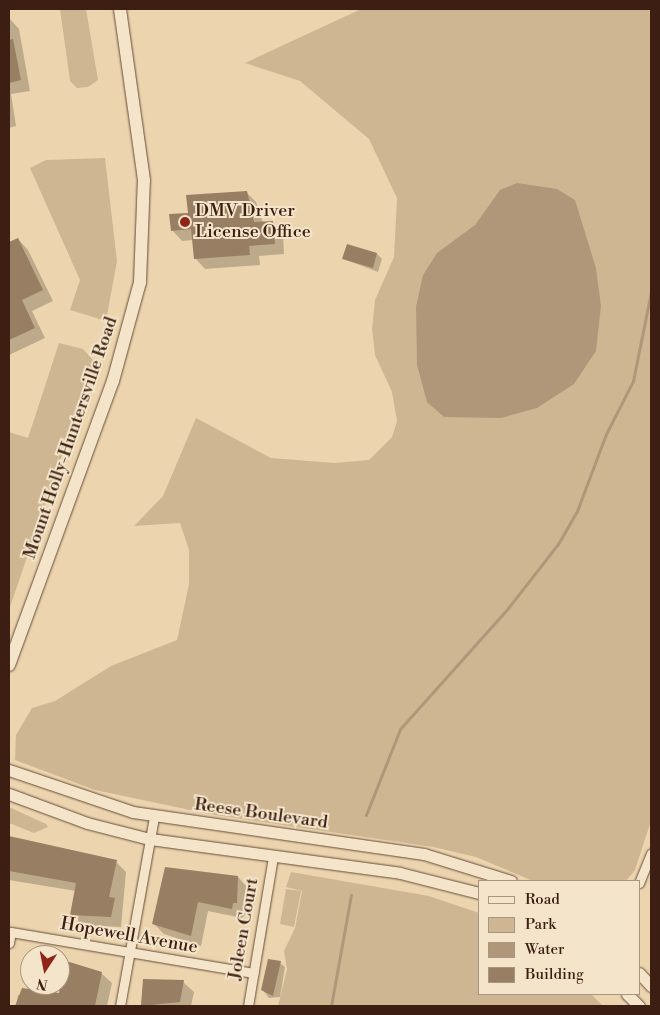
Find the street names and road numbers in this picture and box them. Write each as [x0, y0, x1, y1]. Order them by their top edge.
street label: Mount Holly-Huntersville Road [19, 314, 123, 562]
street label: Reese Boulevard [193, 794, 329, 834]
street label: Joleen Court [224, 876, 264, 982]
street label: Hopewell Avenue [59, 913, 199, 959]

